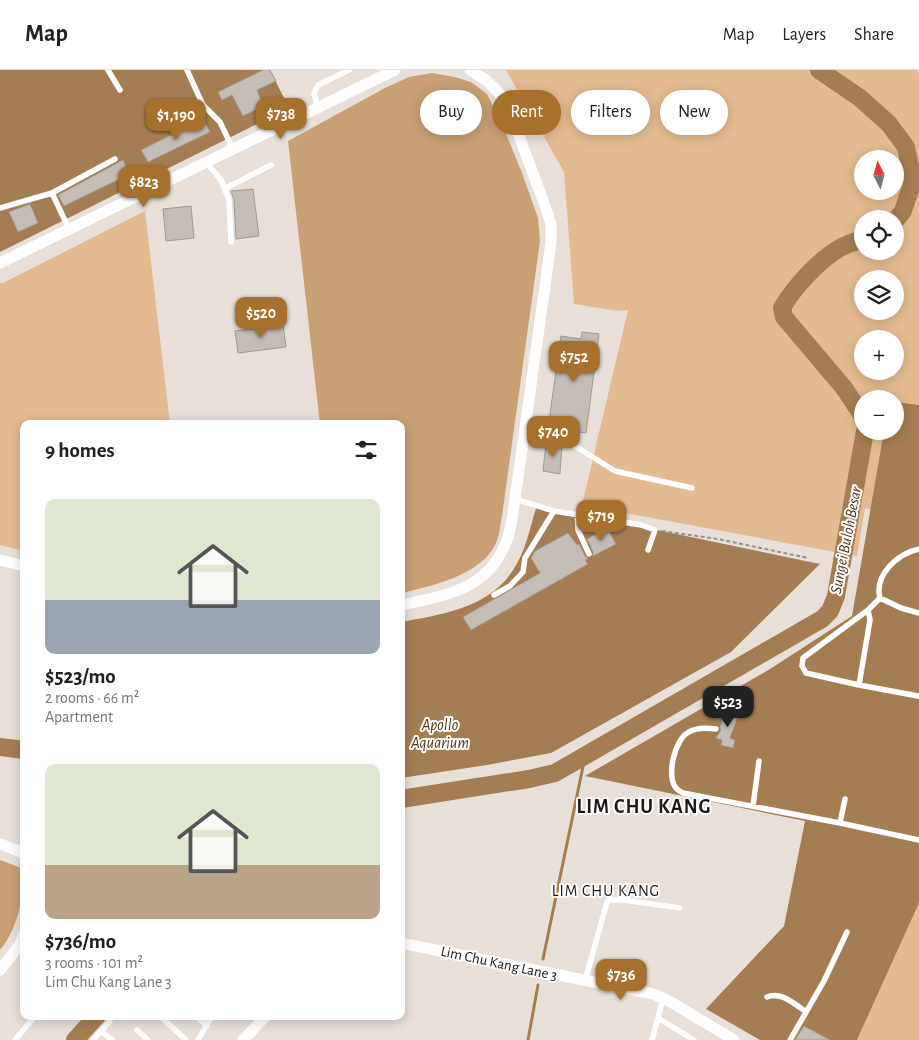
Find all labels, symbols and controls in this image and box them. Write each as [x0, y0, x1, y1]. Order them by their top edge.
text: Map [25, 22, 68, 46]
text: Map [723, 26, 754, 44]
text: Layers [782, 26, 826, 44]
text: Share [854, 26, 894, 44]
chip: Buy [420, 90, 482, 135]
chip: Rent [492, 90, 561, 135]
chip: Filters [571, 90, 650, 135]
chip: New [660, 90, 728, 135]
pin: $1,190 [135, 98, 217, 141]
pin: $738 [251, 98, 311, 140]
text: $738 [267, 106, 295, 122]
text: $1,190 [157, 107, 195, 123]
north arrow [854, 150, 904, 200]
map controls [854, 150, 904, 440]
pin: $823 [114, 166, 174, 208]
text: $823 [129, 174, 159, 190]
button: locate [854, 210, 904, 260]
button: layers [854, 270, 904, 320]
pin: $520 [231, 296, 291, 339]
text: $520 [246, 305, 276, 321]
button: + [854, 330, 904, 380]
pin: $752 [544, 340, 604, 383]
text: $752 [560, 349, 588, 365]
button: − [854, 390, 904, 440]
pin: $740 [523, 416, 583, 458]
text: $740 [538, 424, 568, 440]
icon: filters [352, 436, 380, 464]
text: 9 homes [45, 440, 115, 461]
water label: Sungei Buloh Besar [828, 485, 864, 595]
pin: $719 [571, 500, 631, 542]
text: $719 [587, 508, 615, 524]
icon: home [168, 531, 258, 621]
text: $523/mo [45, 666, 116, 687]
pin: $523 [698, 686, 758, 728]
text: 2 rooms · 66 m² [45, 690, 139, 706]
text: $523 [714, 694, 742, 710]
text: Apartment [45, 709, 113, 725]
water label: Apollo Aquarium [410, 717, 469, 752]
icon: home [168, 796, 258, 886]
district label: LIM CHU KANG [577, 797, 711, 817]
district label: LIM CHU KANG [552, 883, 660, 899]
text: $736/mo [45, 931, 116, 952]
street label: Lim Chu Kang Lane 3 [439, 944, 559, 983]
text: 3 rooms · 101 m² [45, 955, 143, 971]
pin: $736 [591, 958, 651, 1001]
text: $736 [607, 967, 635, 983]
text: Lim Chu Kang Lane 3 [45, 974, 172, 990]

